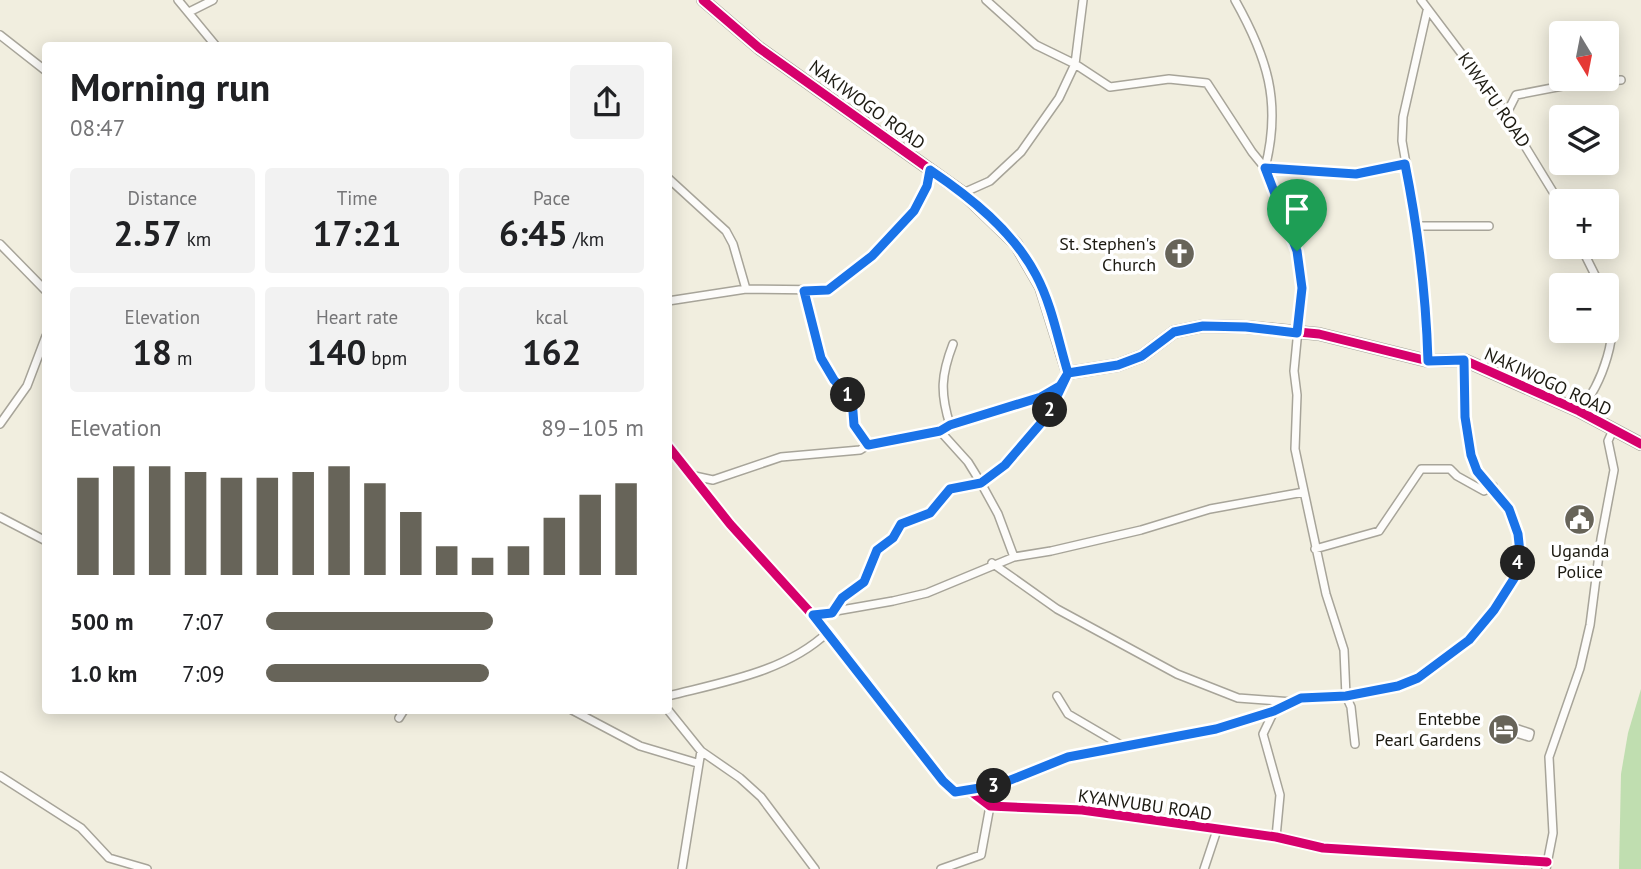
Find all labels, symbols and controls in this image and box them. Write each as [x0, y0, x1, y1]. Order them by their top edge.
north arrow [1549, 21, 1619, 91]
map controls [1549, 21, 1619, 343]
street label: KIWAFU ROAD [1453, 48, 1536, 152]
street label: NAKIWOGO ROAD [805, 55, 930, 154]
text: Morning run [70, 62, 270, 111]
button: share [570, 65, 644, 139]
button: layers [1549, 105, 1619, 175]
text: 08:47 [70, 113, 125, 142]
pin [1267, 179, 1327, 251]
text: Distance [128, 186, 197, 210]
text: Time [337, 186, 377, 210]
text: Pace [533, 186, 570, 210]
button: + [1549, 189, 1619, 259]
icon: arrive [1278, 190, 1316, 228]
text: 2.57 [113, 210, 182, 256]
text: 17:21 [313, 210, 401, 256]
text: 6:45 [499, 210, 568, 256]
text: km [182, 227, 211, 251]
text: /km [568, 227, 604, 251]
place label: St. Stephen's Church [1059, 232, 1156, 276]
church icon: St. Stephen's Church [1162, 237, 1196, 271]
button: − [1549, 273, 1619, 343]
text: Elevation [124, 305, 200, 329]
text: Heart rate [316, 305, 398, 329]
text: kcal [535, 305, 568, 329]
text: 18 [132, 329, 172, 375]
text: 140 [307, 329, 366, 375]
text: 162 [522, 329, 581, 375]
street label: NAKIWOGO ROAD [1481, 342, 1616, 421]
text: m [172, 346, 192, 370]
text: bpm [366, 346, 407, 370]
pin: 1 [830, 378, 866, 412]
text: 1 [842, 382, 853, 406]
pin: 2 [1032, 392, 1068, 428]
text: 2 [1044, 397, 1055, 421]
text: Elevation [70, 413, 162, 442]
text: 89–105 m [541, 413, 644, 442]
public building icon: Uganda Police [1563, 503, 1597, 537]
place label: Uganda Police [1551, 539, 1609, 583]
pin: 4 [1500, 546, 1536, 580]
text: 4 [1512, 550, 1523, 574]
text: 500 m [70, 607, 133, 636]
text: 7:07 [182, 607, 225, 636]
text: 1.0 km [70, 659, 137, 688]
text: 7:09 [182, 659, 225, 688]
place label: Entebbe Pearl Gardens [1375, 707, 1481, 751]
hotel icon: Entebbe Pearl Gardens [1487, 712, 1521, 746]
pin: 3 [976, 768, 1012, 804]
text: 3 [988, 773, 999, 797]
street label: KYANVUBU ROAD [1077, 784, 1214, 825]

